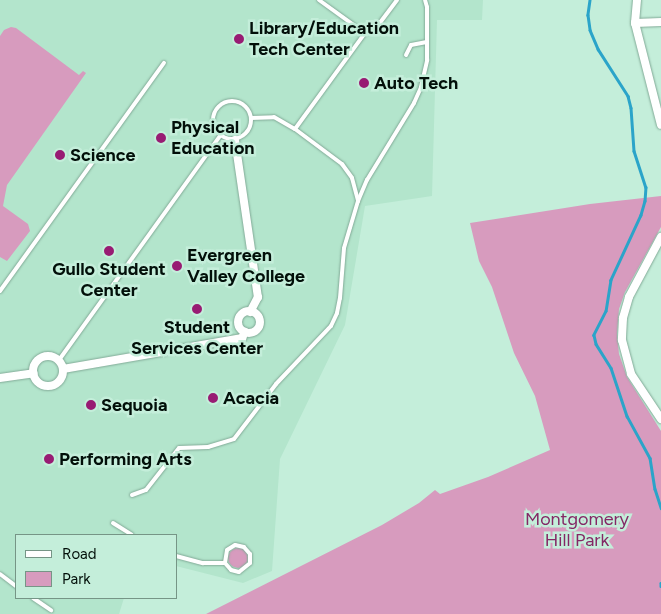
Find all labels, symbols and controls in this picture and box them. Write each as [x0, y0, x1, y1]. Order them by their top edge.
place label: Library/Education Tech Center [249, 18, 399, 60]
marker: Library/Education Tech Center [233, 33, 245, 45]
place label: Auto Tech [374, 72, 458, 94]
marker: Auto Tech [358, 77, 370, 89]
place label: Physical Education [171, 117, 255, 160]
marker: Physical Education [155, 132, 167, 144]
place label: Science [70, 144, 135, 166]
marker: Science [54, 149, 66, 161]
marker: Gullo Student Center [103, 245, 115, 257]
place label: Evergreen Valley College [187, 245, 305, 288]
place label: Gullo Student Center [52, 259, 166, 302]
marker: Evergreen Valley College [171, 260, 183, 272]
marker: Student Services Center [191, 303, 203, 315]
place label: Student Services Center [131, 317, 263, 359]
place label: Acacia [223, 387, 279, 409]
marker: Acacia [207, 392, 219, 404]
place label: Sequoia [101, 394, 168, 416]
marker: Sequoia [85, 399, 97, 411]
place label: Performing Arts [59, 448, 192, 470]
marker: Performing Arts [43, 453, 55, 465]
park label: Montgomery Hill Park [525, 509, 629, 552]
legend [15, 534, 178, 599]
text: Road [62, 545, 97, 563]
text: Park [62, 570, 91, 588]

